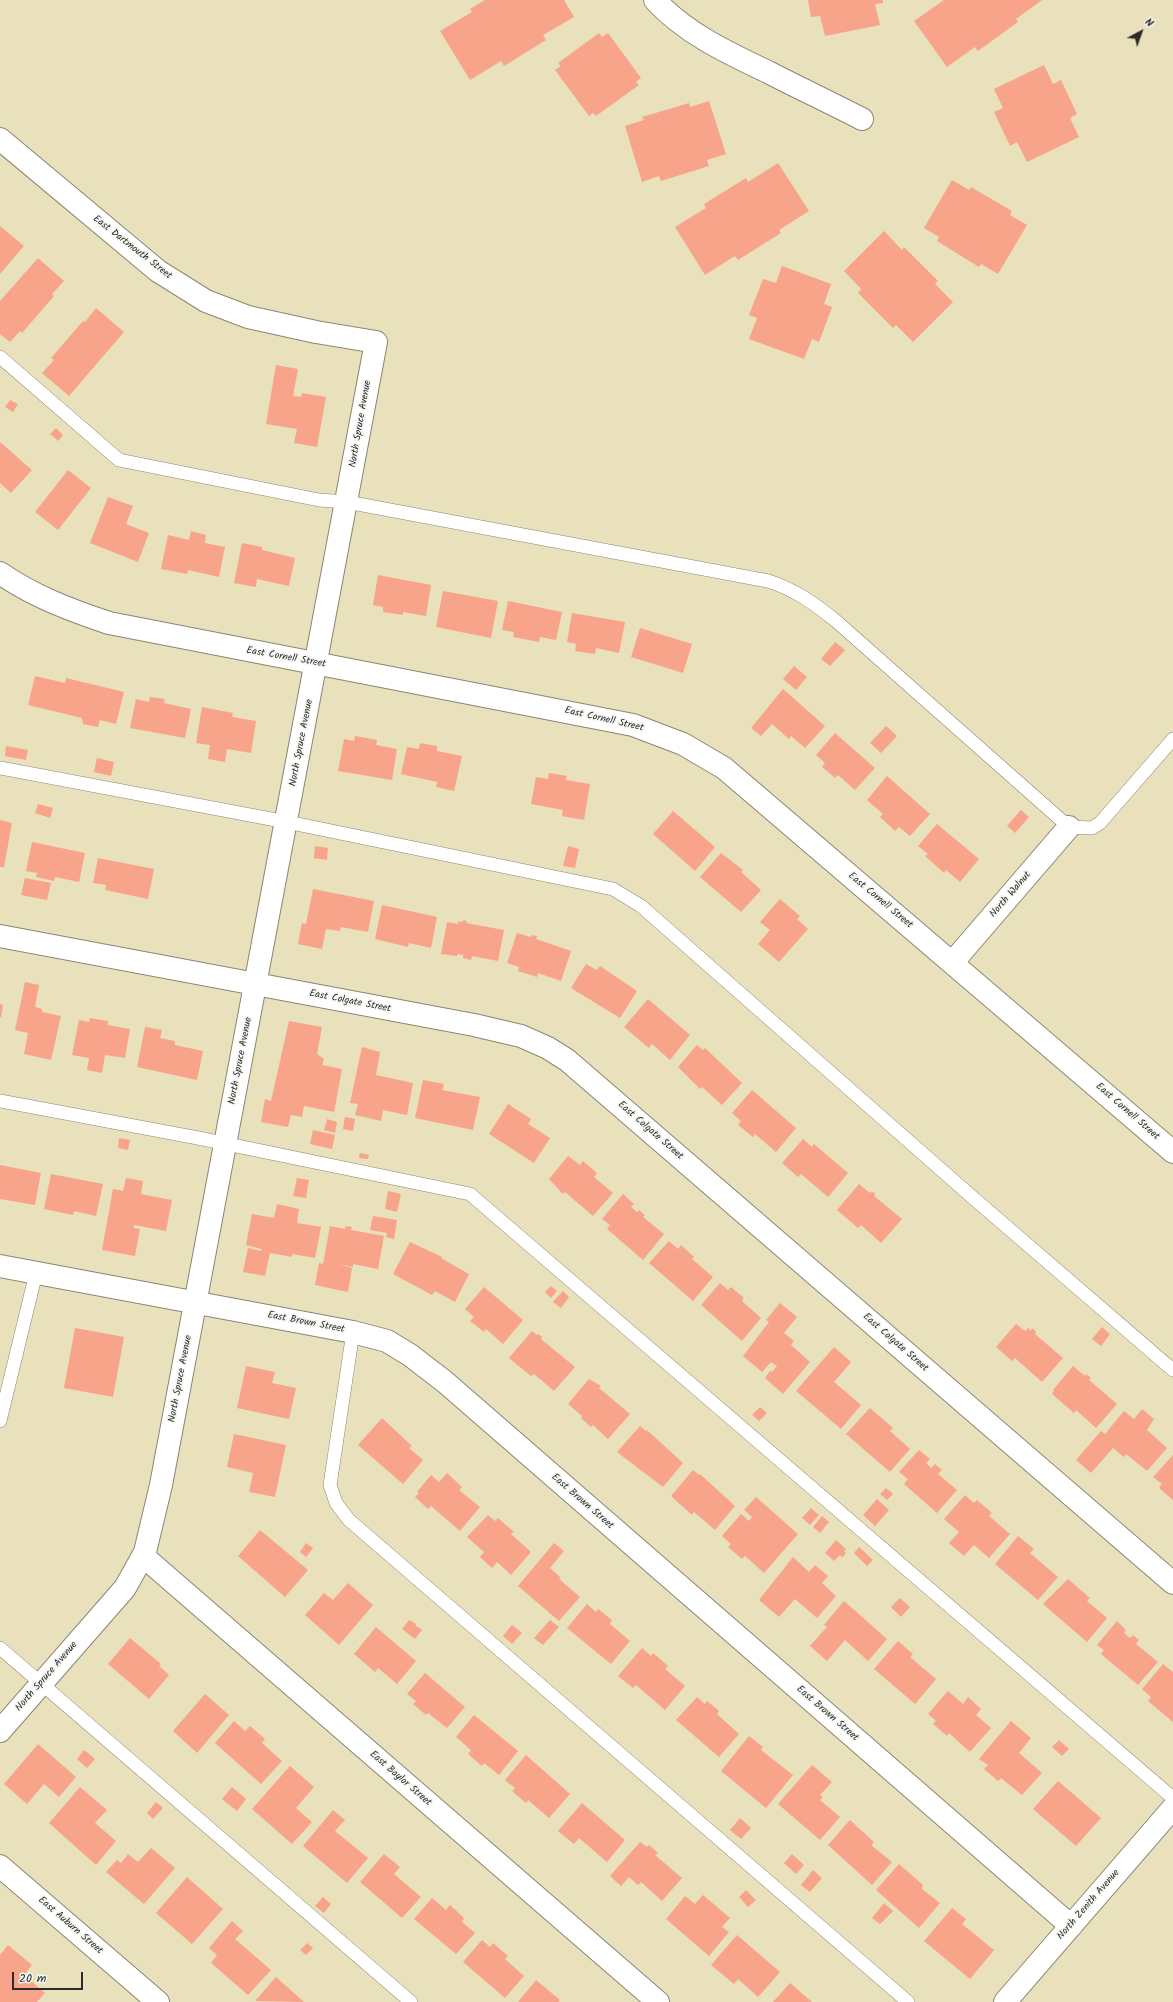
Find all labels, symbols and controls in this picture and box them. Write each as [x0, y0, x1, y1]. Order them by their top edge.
north arrow [1121, 12, 1161, 52]
text: N [1140, 14, 1157, 32]
street label: East Dartmouth Street [90, 213, 174, 283]
street label: North Spruce Avenue [347, 379, 375, 469]
street label: East Cornell Street [245, 645, 327, 671]
street label: North Spruce Avenue [288, 698, 316, 788]
street label: East Cornell Street [563, 705, 645, 735]
street label: East Cornell Street [845, 870, 915, 932]
street label: North Walnut [988, 870, 1034, 920]
street label: East Colgate Street [308, 988, 392, 1016]
street label: North Spruce Avenue [227, 1016, 255, 1106]
street label: East Cornell Street [1093, 1081, 1161, 1143]
street label: East Colgate Street [615, 1099, 685, 1163]
street label: East Brown Street [266, 1310, 346, 1336]
street label: East Colgate Street [860, 1311, 930, 1375]
street label: North Spruce Avenue [167, 1334, 195, 1424]
street label: East Brown Street [549, 1472, 615, 1532]
street label: North Spruce Avenue [13, 1640, 81, 1714]
street label: East Brown Street [794, 1684, 860, 1744]
street label: East Baylor Street [367, 1749, 433, 1809]
street label: North Zenith Avenue [1055, 1868, 1123, 1942]
street label: East Auburn Street [35, 1895, 105, 1957]
scale bar [14, 1964, 85, 1990]
text: 20 m [19, 1969, 46, 1988]

